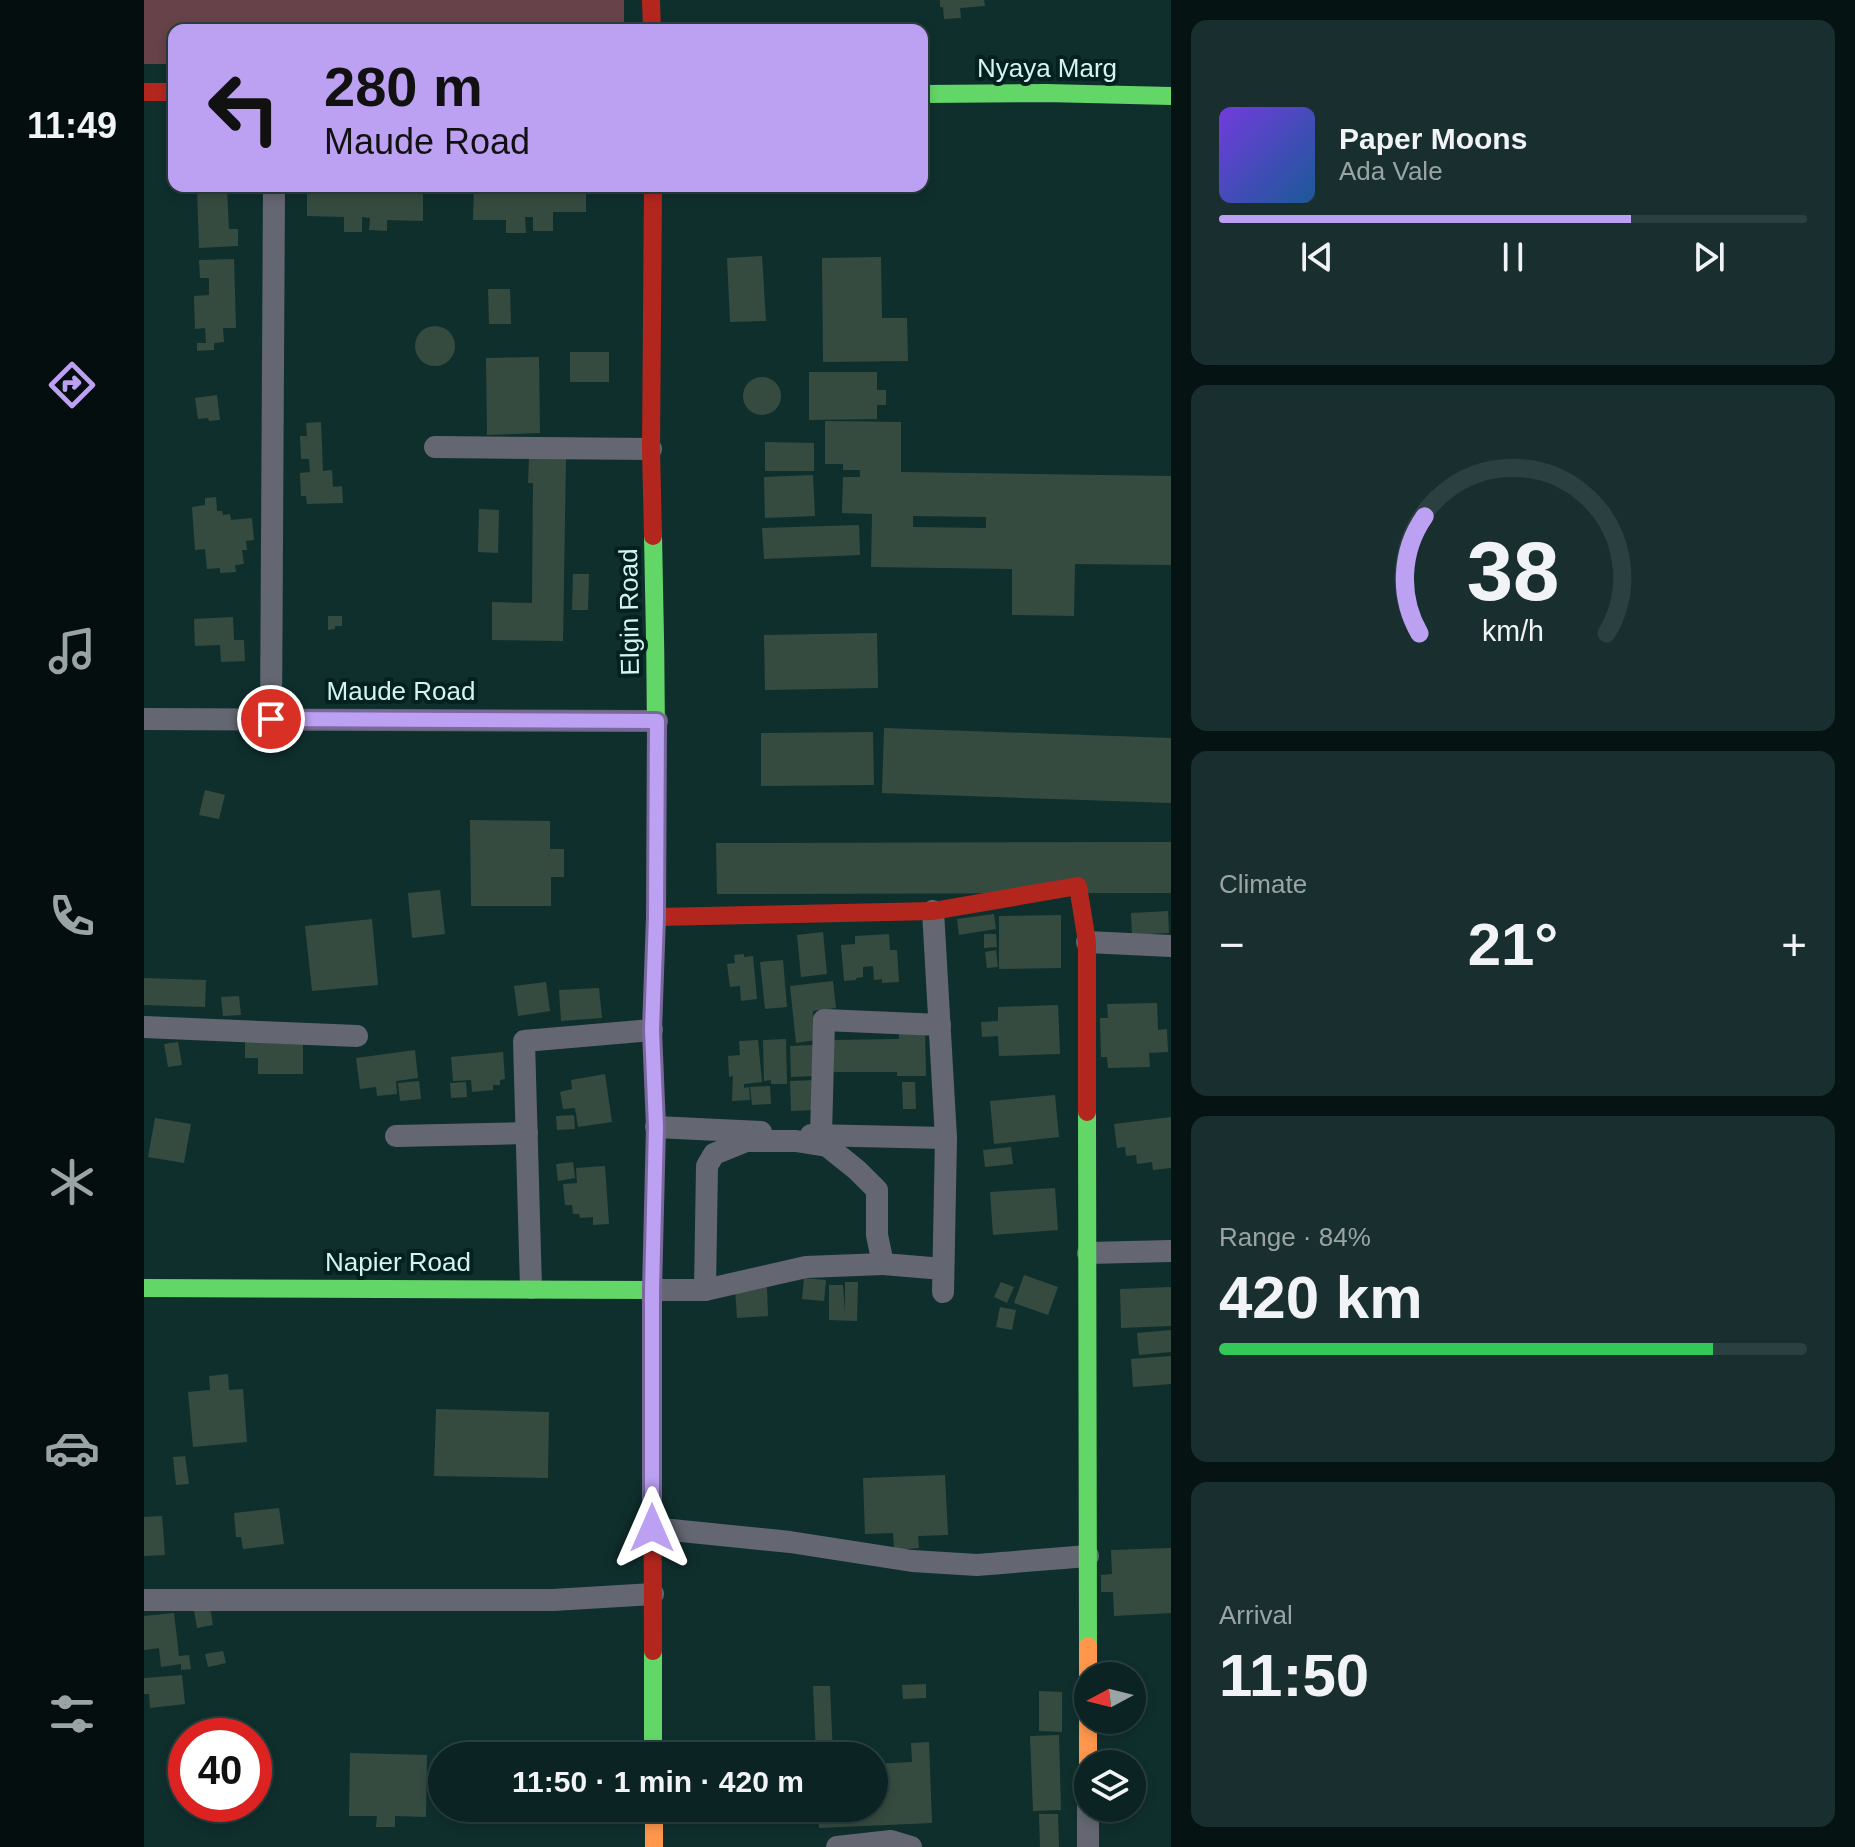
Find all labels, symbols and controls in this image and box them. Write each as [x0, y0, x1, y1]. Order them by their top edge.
street label: Nyaya Marg [977, 53, 1117, 83]
text: 280 m [324, 55, 483, 118]
icon: left [192, 56, 296, 160]
text: 11:49 [27, 105, 117, 146]
text: Maude Road [324, 121, 530, 162]
text: Paper Moons [1339, 122, 1527, 155]
text: Ada Vale [1339, 156, 1443, 186]
icon: previous [1295, 235, 1339, 279]
icon: pause [1491, 235, 1535, 279]
icon: next [1687, 235, 1731, 279]
icon: directions [44, 357, 100, 413]
text: 38 [1467, 525, 1559, 618]
street label: Elgin Road [613, 548, 645, 676]
text: km/h [1482, 615, 1544, 647]
icon: music [44, 623, 100, 679]
street label: Maude Road [327, 676, 475, 706]
pin [237, 685, 305, 753]
icon: arrive [249, 697, 293, 741]
text: Climate [1219, 869, 1307, 899]
icon: phone [44, 888, 100, 944]
text: 21° [1468, 911, 1558, 978]
text: − [1219, 920, 1245, 969]
text: + [1781, 920, 1807, 969]
icon: climate [44, 1154, 100, 1210]
text: Range · 84% [1219, 1222, 1371, 1252]
street label: Napier Road [325, 1247, 471, 1277]
text: 420 km [1219, 1264, 1423, 1331]
icon: car [44, 1420, 100, 1476]
position arrow [610, 1486, 694, 1570]
text: Arrival [1219, 1600, 1293, 1630]
text: 11:50 [1219, 1642, 1369, 1709]
north arrow [1074, 1662, 1146, 1734]
map controls [1074, 1662, 1146, 1822]
icon: filters [44, 1686, 100, 1742]
speed limit sign: 40 [168, 1718, 272, 1822]
button: layers [1074, 1750, 1146, 1822]
text: 11:50 · 1 min · 420 m [512, 1765, 804, 1798]

